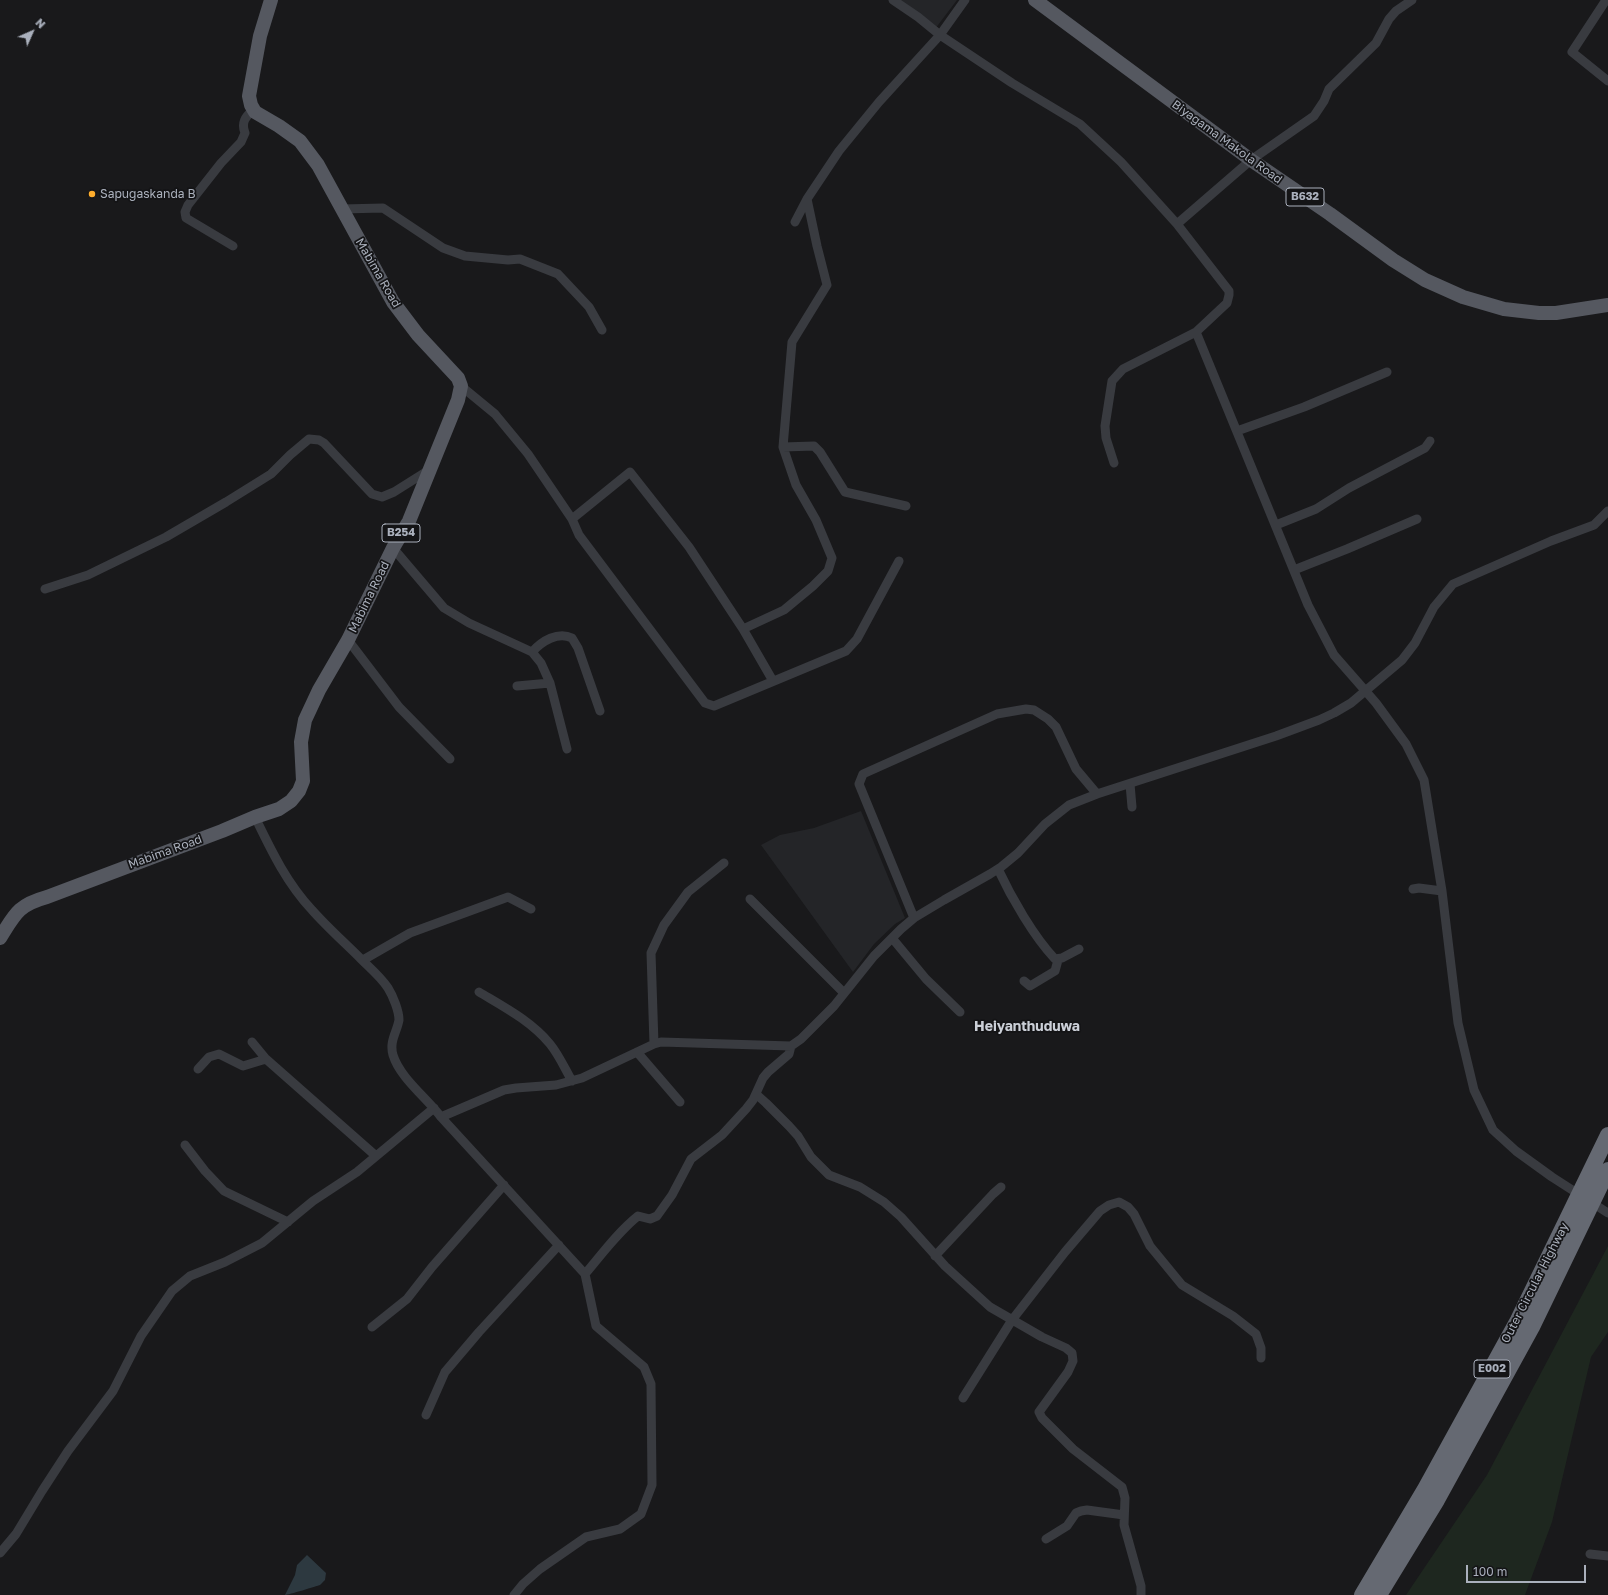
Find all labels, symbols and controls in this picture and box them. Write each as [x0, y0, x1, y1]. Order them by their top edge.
north arrow [12, 12, 52, 52]
text: N [33, 16, 48, 31]
street label: Biyagama Makola Road [1169, 97, 1285, 187]
place label: Sapugaskanda B [100, 187, 196, 201]
road number: B632 [1286, 188, 1324, 206]
marker: Sapugaskanda B [87, 189, 97, 199]
street label: Mabima Road [352, 236, 404, 310]
road number: B254 [382, 524, 420, 542]
street label: Mabima Road [346, 559, 392, 635]
street label: Mabima Road [126, 832, 204, 872]
district label: Heiyanthuduwa [974, 1019, 1080, 1035]
street label: Outer Circular Highway [1498, 1220, 1572, 1346]
road number: E002 [1474, 1360, 1510, 1378]
scale bar [1468, 1557, 1588, 1583]
text: 100 m [1473, 1564, 1507, 1579]

